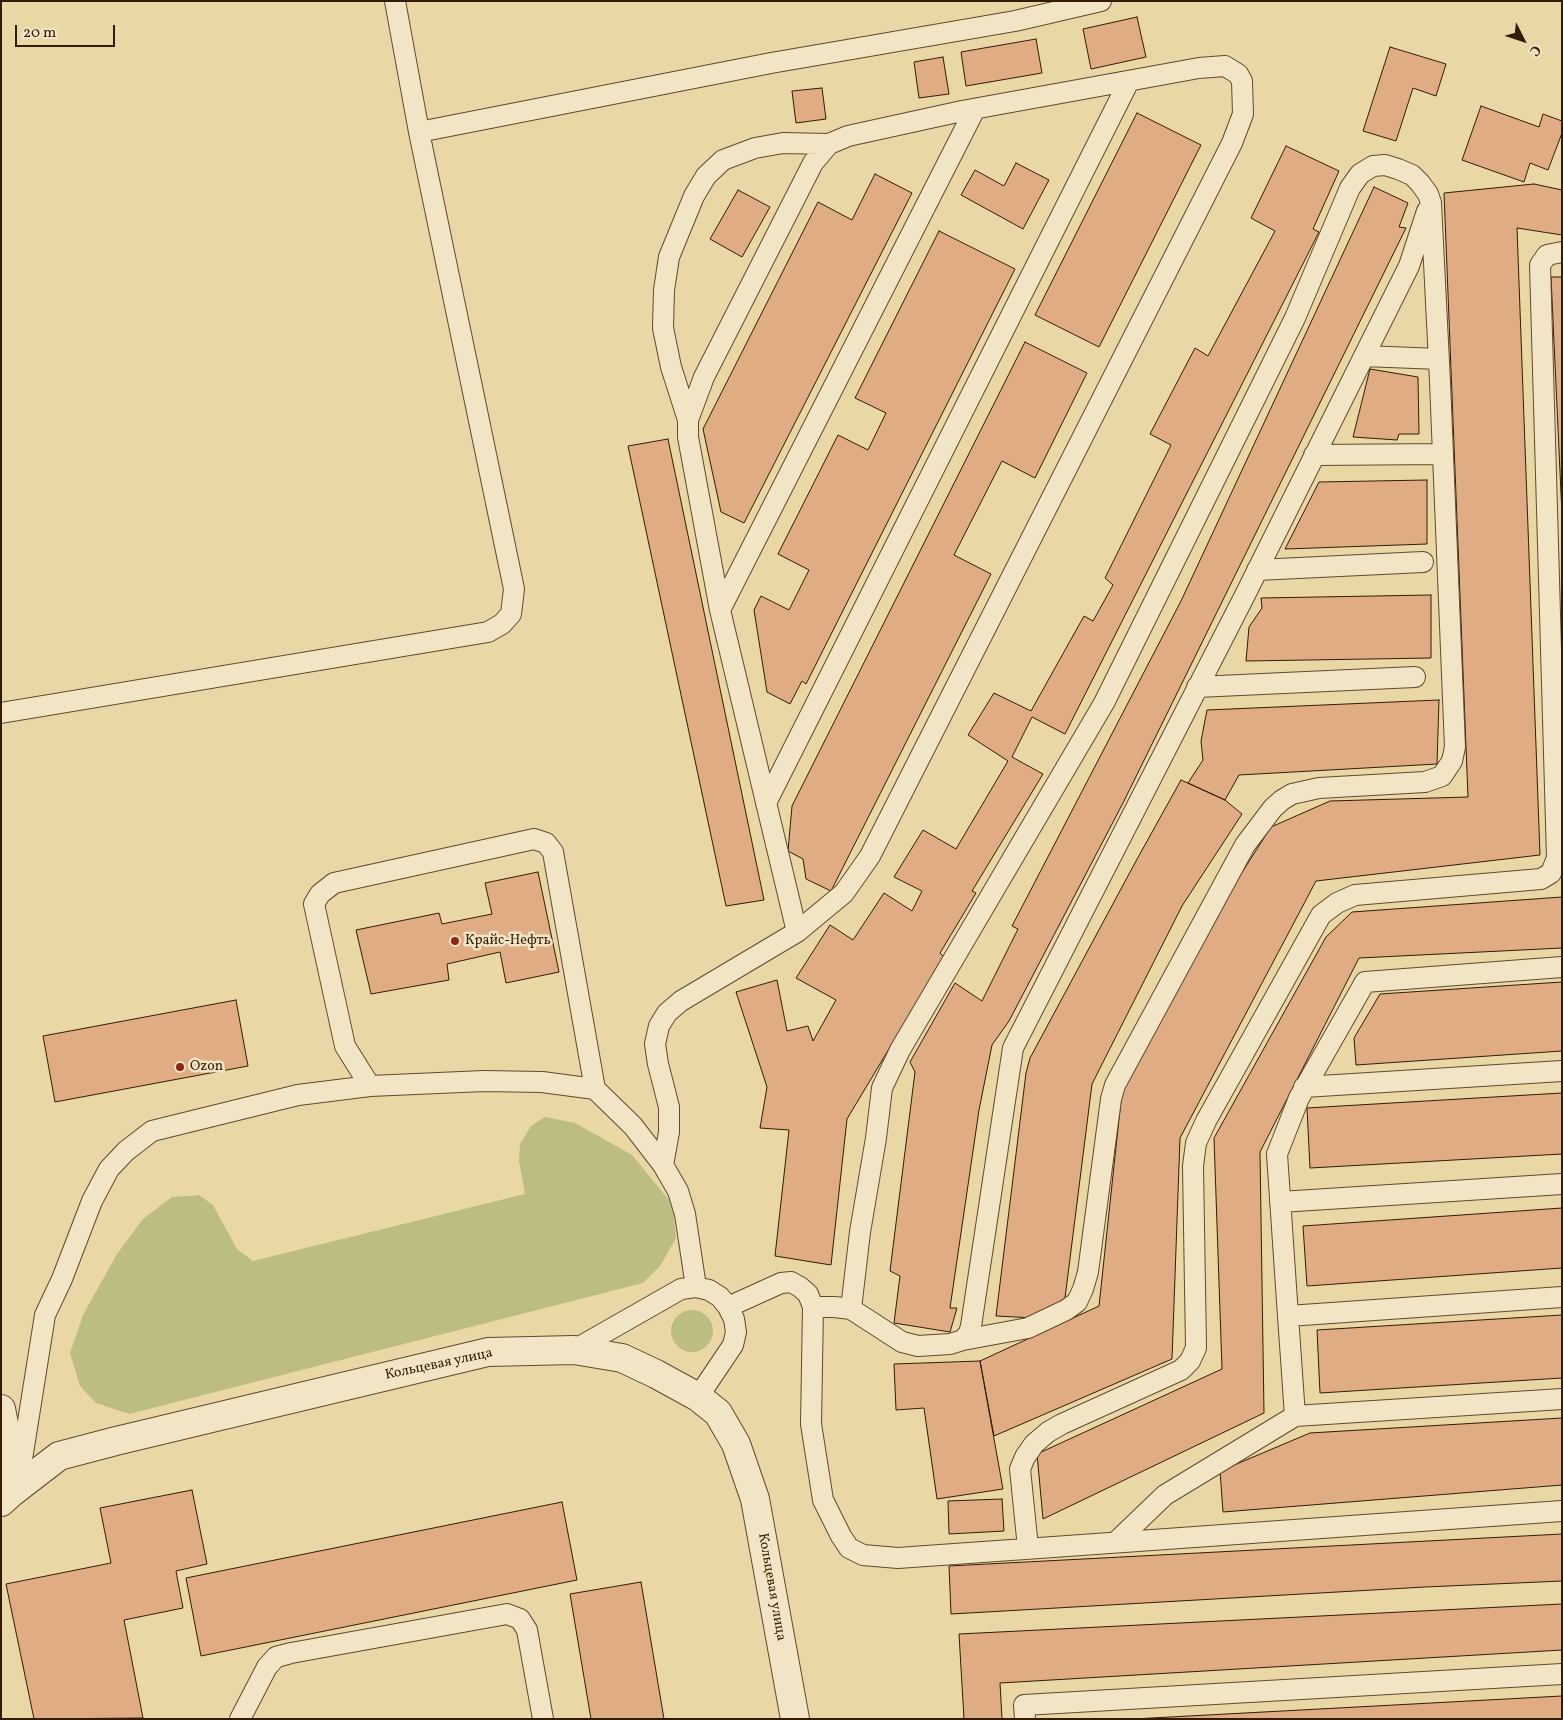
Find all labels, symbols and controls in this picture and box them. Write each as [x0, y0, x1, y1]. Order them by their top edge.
scale bar [18, 15, 118, 47]
north arrow [1498, 15, 1548, 65]
text: 20 m [23, 23, 56, 44]
text: С [1525, 41, 1545, 60]
place label: Крайс-Нефть [465, 933, 551, 949]
marker: Крайс-Нефть [449, 935, 461, 947]
place label: Ozon [190, 1059, 223, 1075]
marker: Ozon [174, 1061, 186, 1073]
street label: Кольцевая улица [384, 1345, 494, 1385]
street label: Кольцевая улица [753, 1532, 789, 1642]

